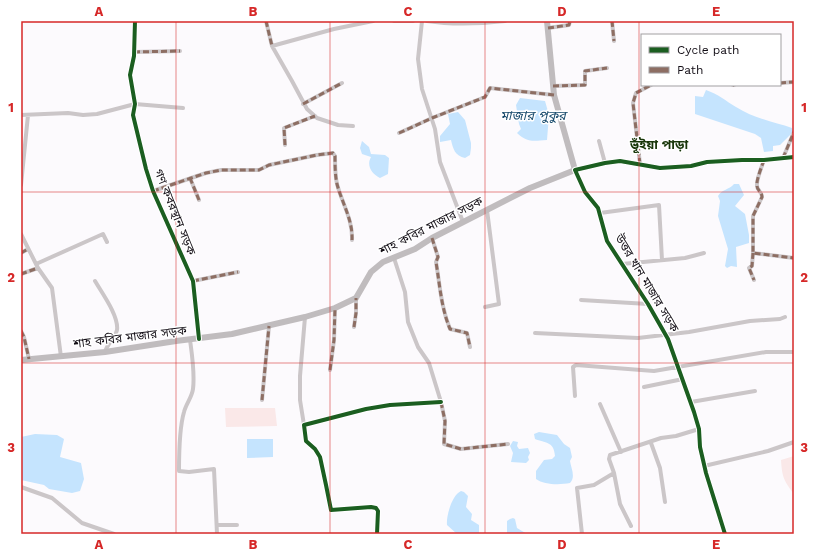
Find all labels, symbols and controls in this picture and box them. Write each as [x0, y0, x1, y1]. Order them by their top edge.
text: A [95, 4, 104, 19]
text: B [249, 4, 258, 19]
text: C [404, 4, 413, 19]
text: D [557, 4, 567, 19]
text: E [712, 4, 720, 19]
legend [641, 34, 781, 86]
text: Cycle path [677, 43, 739, 57]
text: Path [677, 63, 703, 77]
text: 1 [8, 100, 14, 115]
text: 1 [801, 100, 807, 115]
water label: মাজার পুকুর [500, 108, 568, 123]
district label: ভূঁইয়া পাড়া [629, 137, 688, 154]
street label: গণ কবরস্থান সড়ক [151, 167, 199, 257]
street label: শাহ কবির মাজার সড়ক [376, 193, 485, 259]
street label: উত্তর খান মাজার সড়ক [612, 230, 683, 335]
text: 2 [7, 270, 15, 285]
text: 2 [800, 270, 808, 285]
street label: শাহ কবির মাজার সড়ক [71, 322, 188, 351]
text: 3 [7, 440, 15, 455]
text: 3 [800, 440, 808, 455]
text: A [95, 537, 104, 552]
text: B [249, 537, 258, 552]
text: C [404, 537, 413, 552]
text: D [557, 537, 567, 552]
text: E [712, 537, 720, 552]

